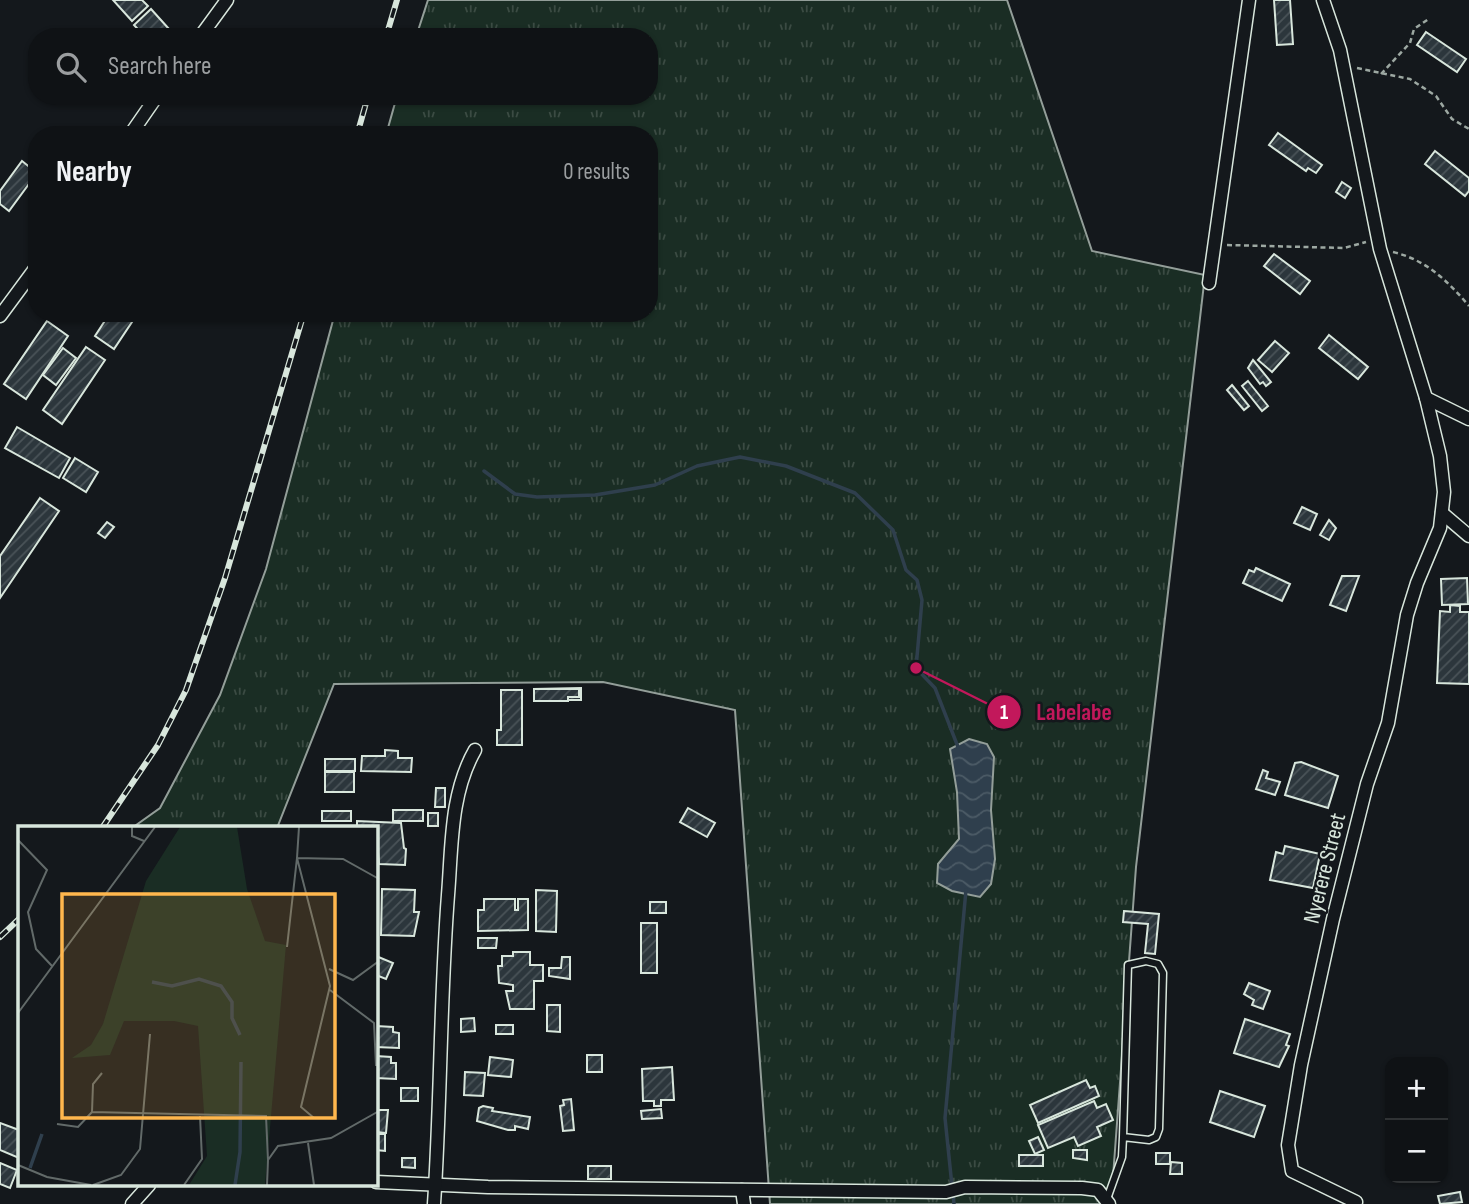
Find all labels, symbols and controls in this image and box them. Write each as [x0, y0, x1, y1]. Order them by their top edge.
search box [28, 28, 658, 105]
icon: search [52, 48, 90, 86]
text: Search here [108, 51, 211, 82]
text: Nearby [56, 154, 132, 190]
text: 0 results [563, 158, 630, 186]
callout: Labelabe [987, 689, 1125, 734]
text: Labelabe [1036, 698, 1112, 727]
text: 1 [1000, 700, 1008, 725]
street label: Nyerere Street [1298, 810, 1352, 926]
inset map [18, 826, 378, 1186]
map controls [1385, 1057, 1448, 1183]
button: + [1385, 1057, 1448, 1120]
button: − [1385, 1120, 1448, 1183]

